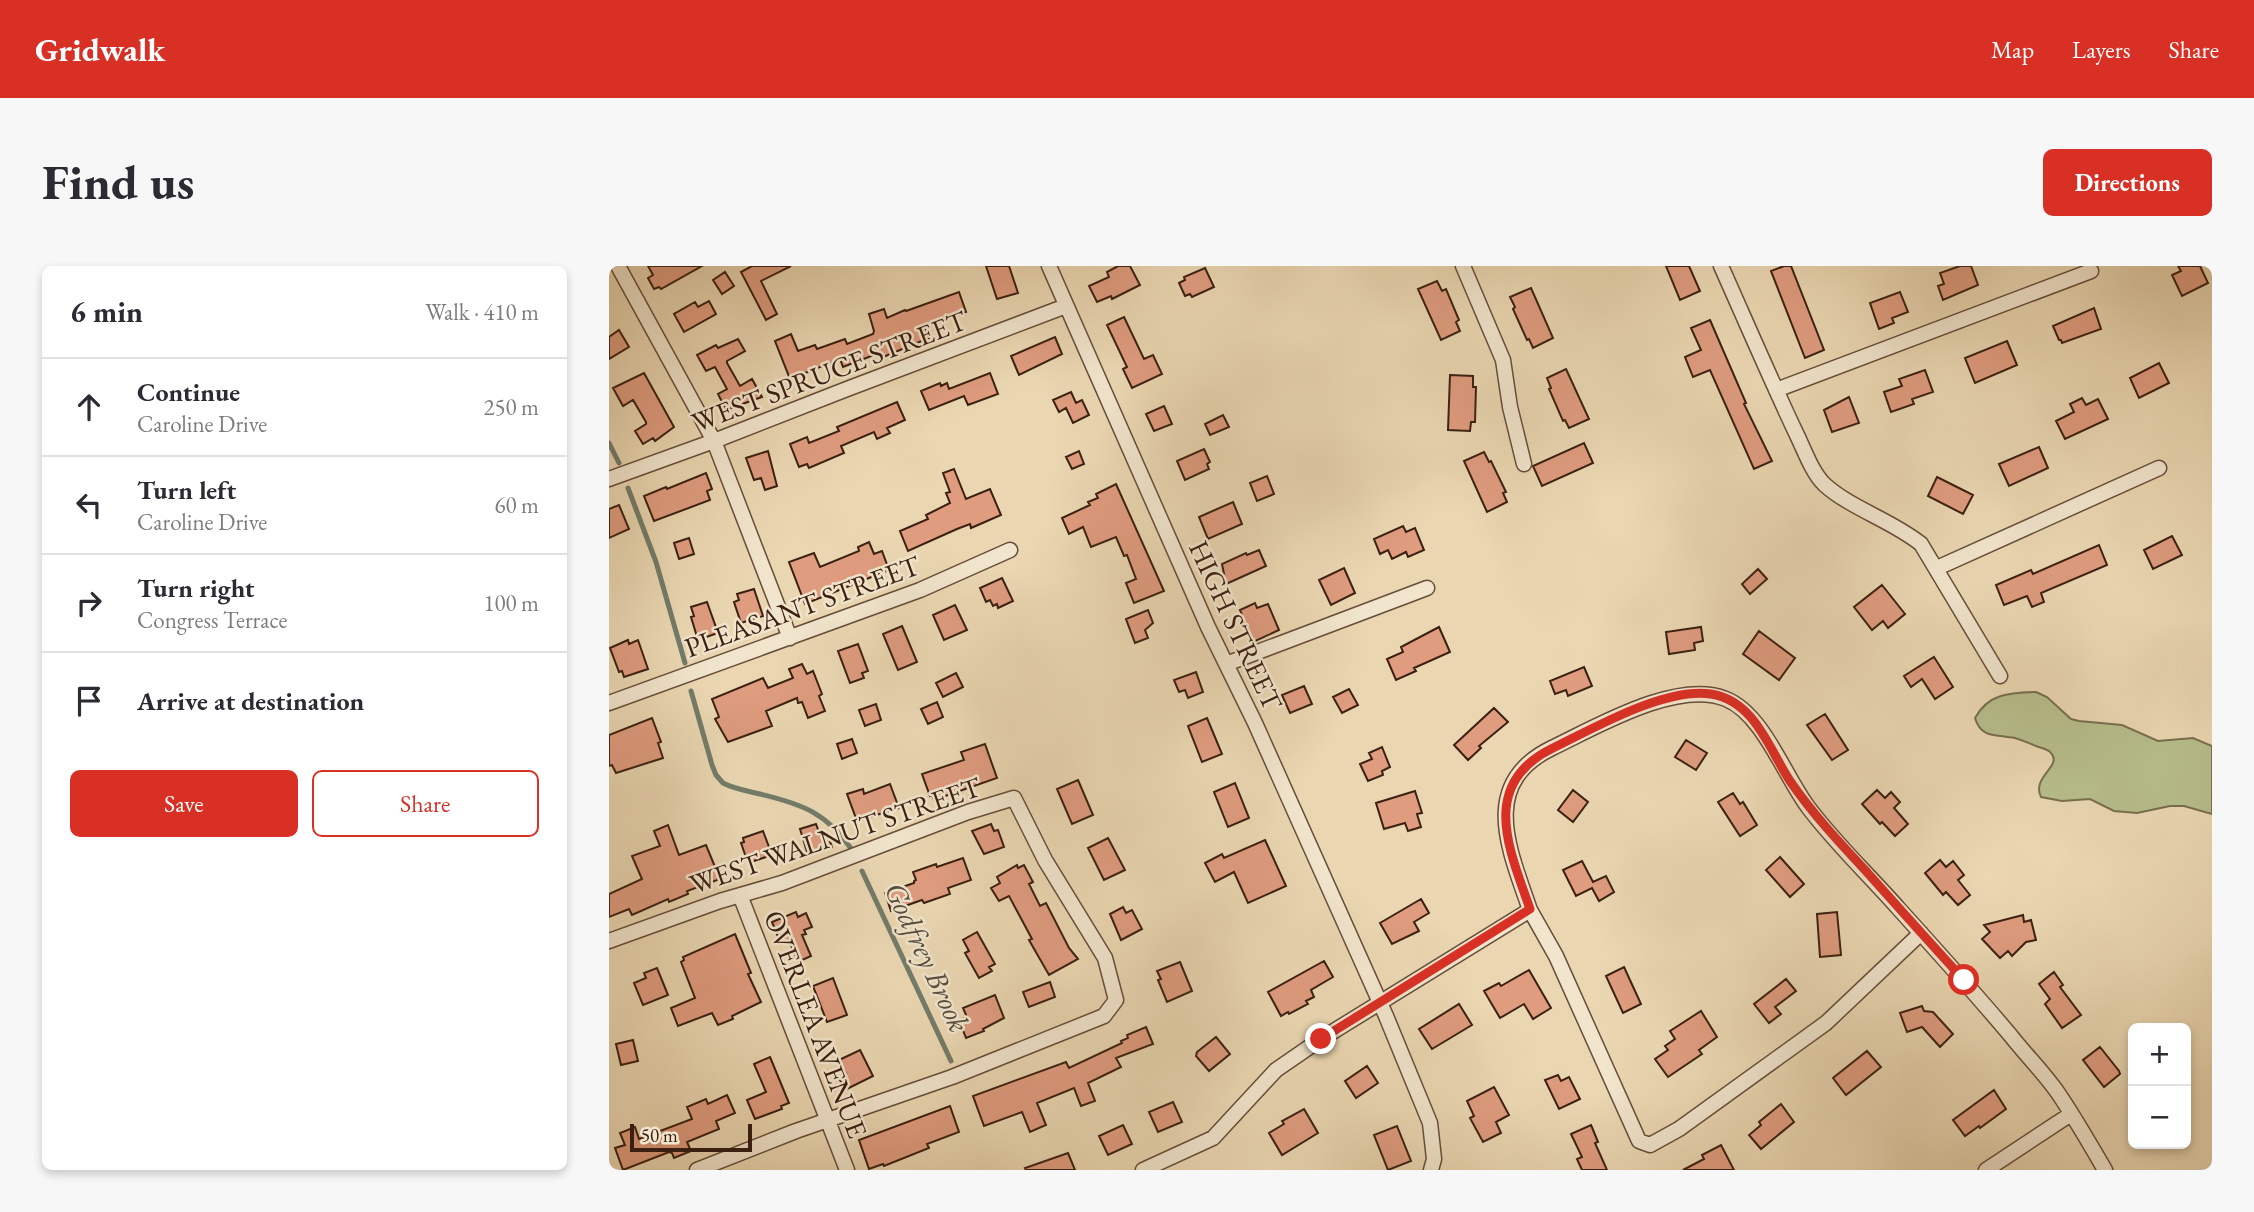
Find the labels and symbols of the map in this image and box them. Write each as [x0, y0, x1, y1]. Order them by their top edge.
street label: WEST SPRUCE STREET [687, 302, 972, 440]
street label: HIGH STREET [1181, 534, 1291, 716]
street label: PLEASANT STREET [679, 547, 925, 665]
street label: WEST WALNUT STREET [685, 768, 986, 902]
water label: Godfrey Brook [876, 875, 979, 1038]
street label: OVERLEA AVENUE [756, 905, 876, 1143]
route start [1948, 964, 1979, 995]
route end [1305, 1023, 1336, 1054]
scale bar [630, 1121, 753, 1153]

